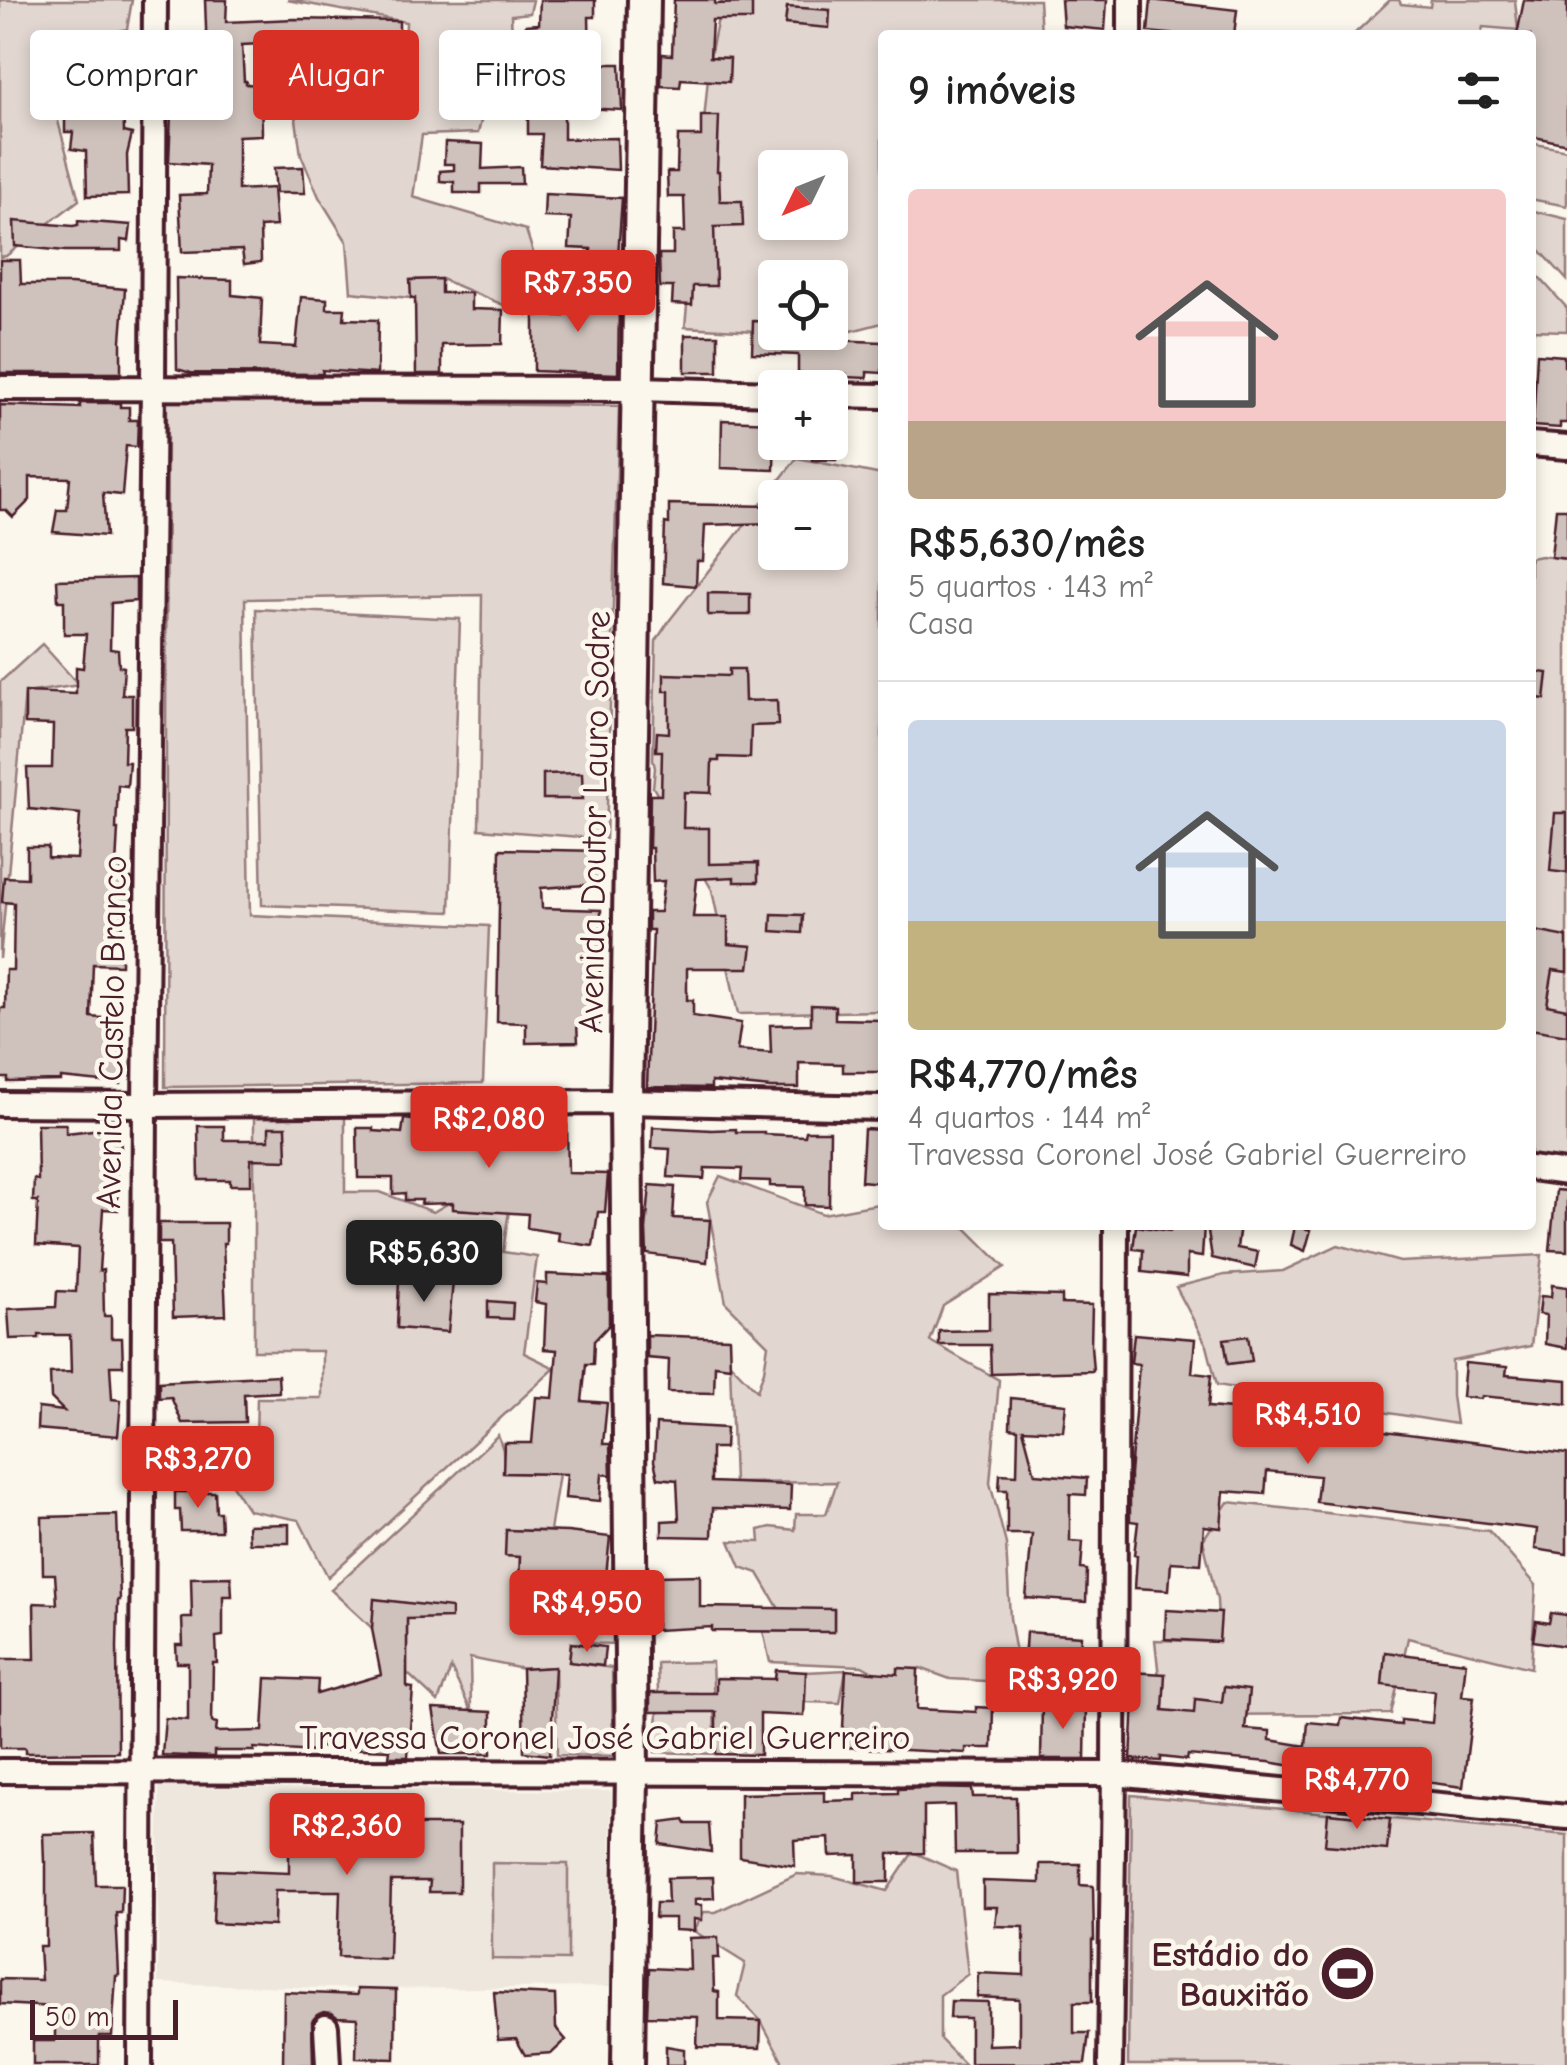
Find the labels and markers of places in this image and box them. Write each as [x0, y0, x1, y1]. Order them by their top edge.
pin: R$7,350 [486, 250, 670, 335]
pin: R$2,080 [397, 1086, 581, 1171]
pin: R$5,630 [332, 1220, 516, 1305]
pin: R$4,510 [1216, 1382, 1400, 1467]
pin: R$3,270 [106, 1426, 290, 1511]
pin: R$4,950 [495, 1570, 679, 1655]
pin: R$3,920 [971, 1647, 1155, 1732]
pin: R$4,770 [1265, 1747, 1449, 1832]
pin: R$2,360 [255, 1793, 439, 1878]
place label: Estádio do Bauxitão [1151, 1934, 1309, 2015]
sports icon: Estádio do Bauxitão [1318, 1944, 1378, 2004]

